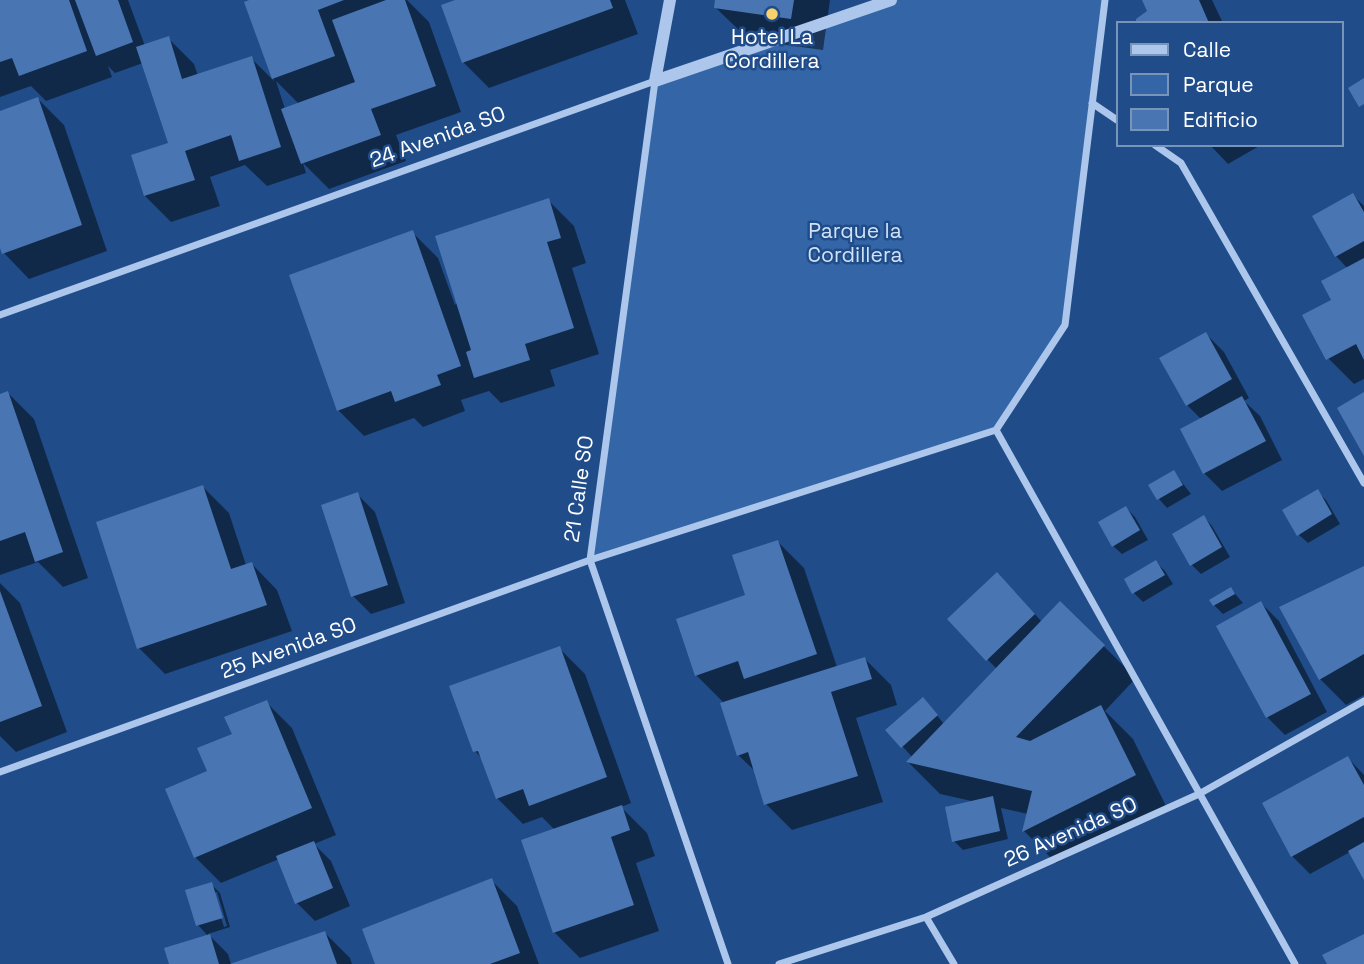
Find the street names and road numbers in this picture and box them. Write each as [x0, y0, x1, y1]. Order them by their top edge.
street label: 24 Avenida SO [367, 102, 509, 174]
street label: 21 Calle SO [560, 434, 600, 544]
street label: 25 Avenida SO [218, 613, 360, 685]
street label: 26 Avenida SO [1001, 792, 1141, 874]

